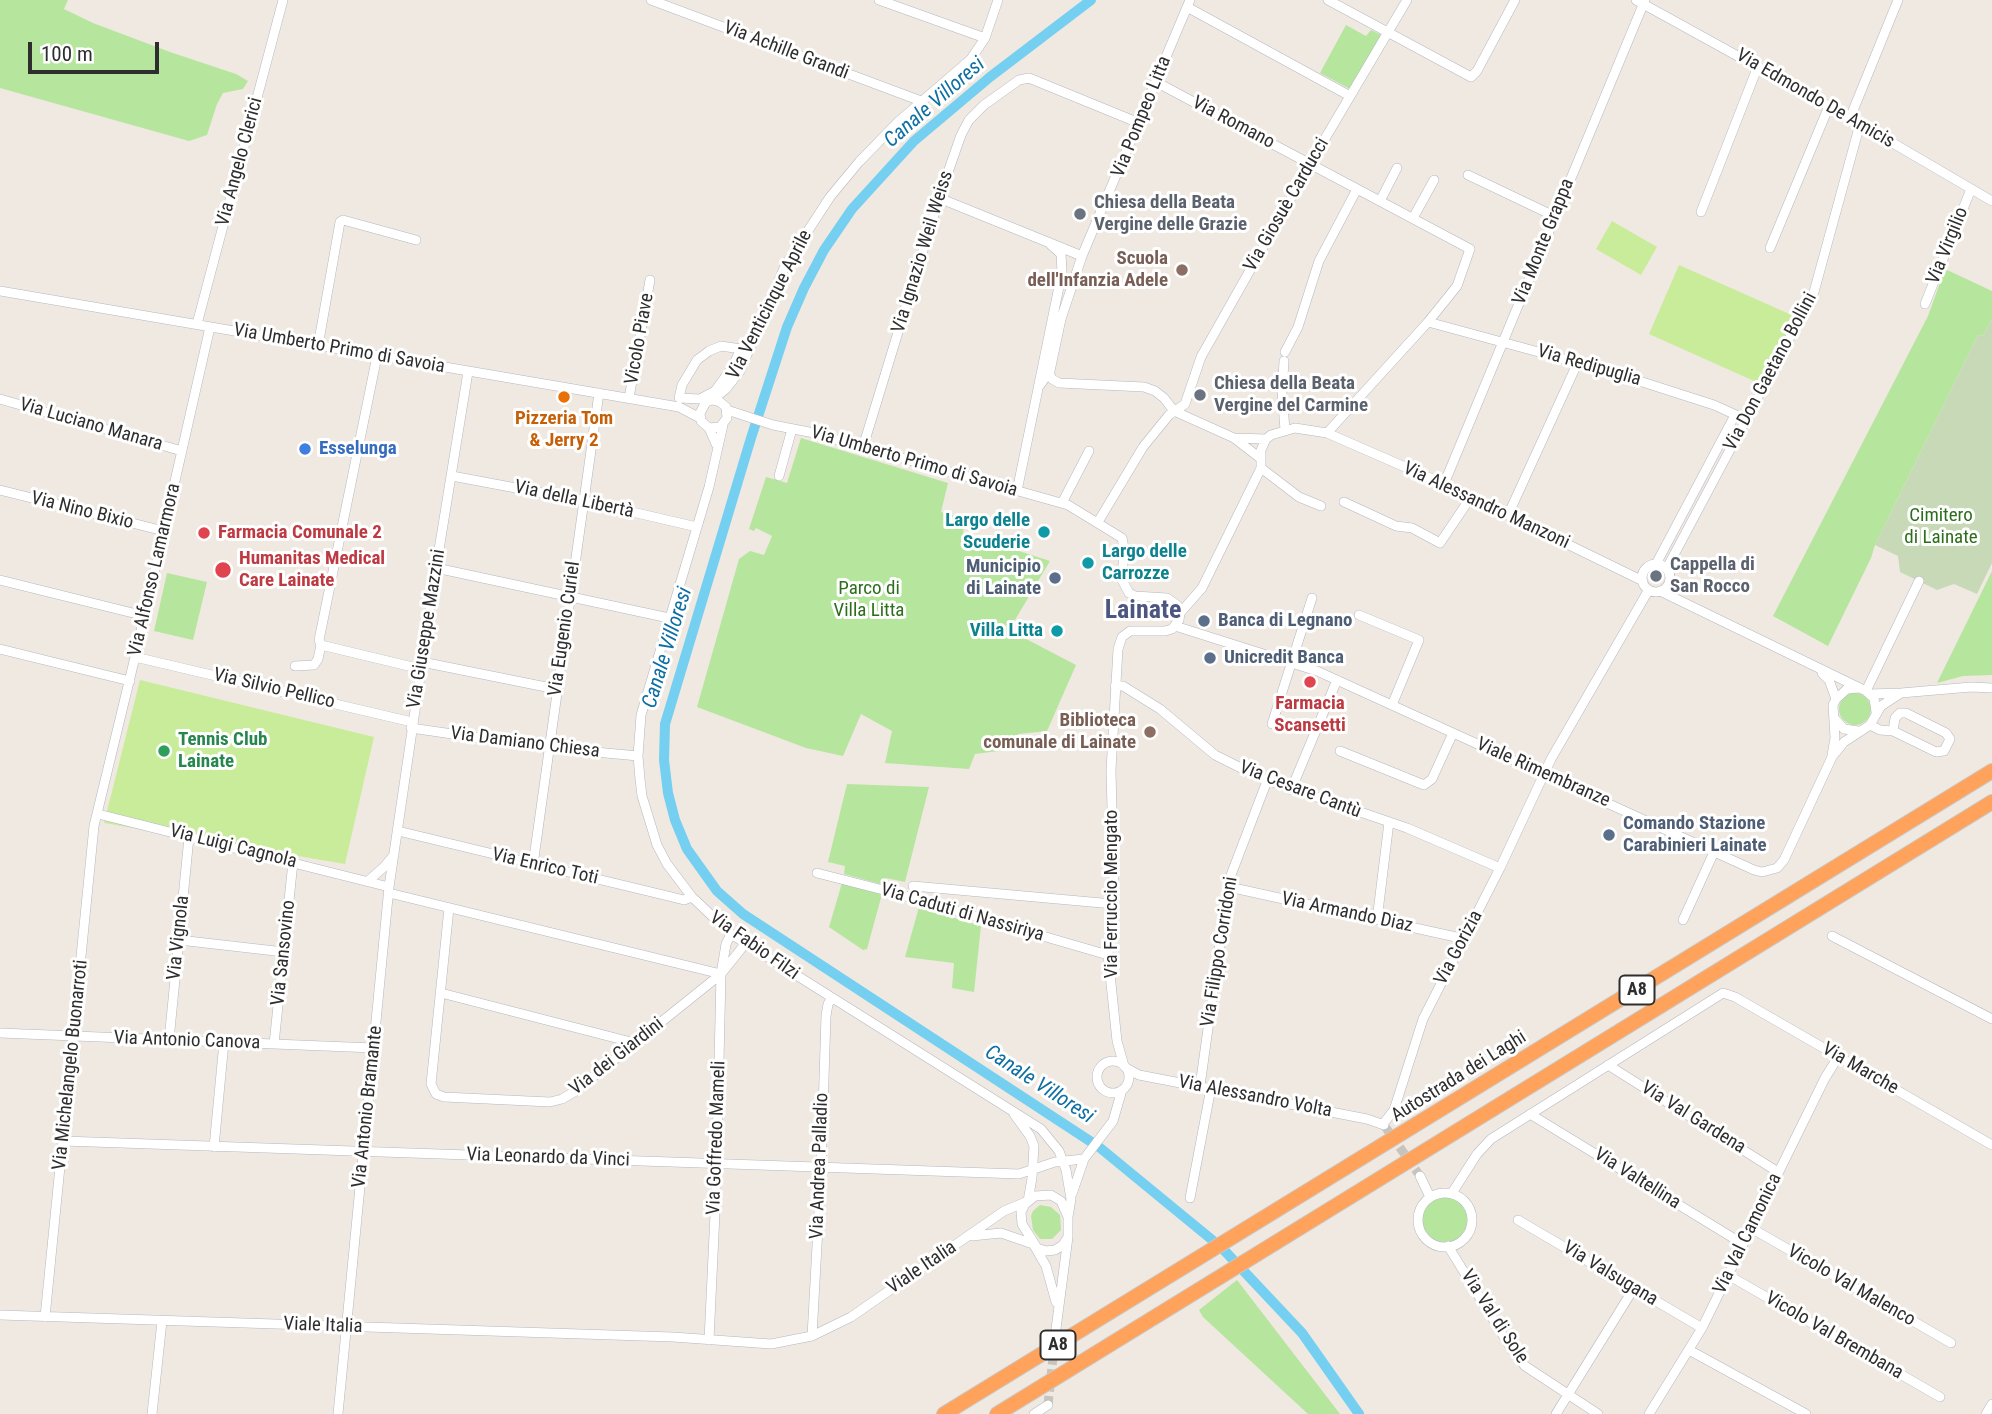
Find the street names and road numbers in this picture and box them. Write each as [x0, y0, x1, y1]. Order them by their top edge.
street label: Via Achille Grandi [720, 17, 852, 85]
street label: Via Edmondo De Amicis [1732, 44, 1898, 154]
street label: Via Pompeo Litta [1107, 53, 1177, 181]
street label: Via Romano [1188, 92, 1278, 154]
street label: Via Angelo Clerici [212, 95, 268, 229]
street label: Via Giosuè Carducci [1239, 134, 1335, 276]
street label: Via Ignazio Weil Weiss [887, 168, 959, 336]
street label: Via Monte Grappa [1508, 176, 1580, 308]
street label: Via Virgilio [1922, 204, 1974, 288]
street label: Via Venticinque Aprile [722, 226, 818, 384]
street label: Via Don Gaetano Bollini [1720, 289, 1822, 455]
street label: Vicolo Piave [621, 292, 659, 386]
street label: Via Umberto Primo di Savoia [232, 319, 446, 379]
street label: Via Redipuglia [1534, 340, 1644, 392]
street label: Via Luciano Manara [17, 394, 165, 456]
street label: Via Umberto Primo di Savoia [808, 422, 1020, 502]
street label: Via Alessandro Manzoni [1399, 457, 1573, 555]
street label: Via della Libertà [512, 476, 636, 524]
street label: Via Alfonso Lamarmora [124, 481, 186, 659]
street label: Via Nino Bixio [28, 487, 136, 535]
street label: Via Giuseppe Mazzini [403, 548, 451, 710]
street label: Via Eugenio Curiel [544, 560, 586, 698]
street label: Via Silvio Pellico [211, 664, 337, 714]
street label: Via Damiano Chiesa [449, 723, 601, 763]
street label: Viale Rimembranze [1473, 733, 1613, 813]
street label: Via Cesare Cantù [1236, 756, 1364, 824]
street label: Via Ferruccio Mengato [1101, 810, 1123, 978]
street label: Via Luigi Cagnola [167, 820, 299, 874]
street label: Via Enrico Toti [490, 844, 600, 890]
street label: Via Filippo Corridoni [1197, 875, 1243, 1029]
street label: Via Caduti di Nassiriya [878, 879, 1046, 947]
street label: Via Armando Diaz [1279, 888, 1415, 938]
street label: Via Vignola [163, 895, 195, 981]
street label: Via Sansovino [267, 899, 301, 1007]
street label: Via Fabio Filzi [705, 907, 803, 985]
street label: Via Gorizia [1430, 907, 1488, 989]
street label: Via Michelangelo Buonarroti [49, 959, 93, 1171]
road number: A8 [1620, 975, 1654, 1004]
street label: Via dei Giardini [565, 1013, 669, 1101]
street label: Via Antonio Bramante [348, 1025, 388, 1189]
street label: Autostrada dei Laghi [1387, 1026, 1531, 1128]
street label: Via Antonio Canova [113, 1027, 261, 1055]
street label: Via Marche [1818, 1038, 1902, 1100]
street label: Via Goffredo Mameli [703, 1060, 731, 1216]
street label: Via Alessandro Volta [1176, 1071, 1334, 1123]
street label: Via Val Gardena [1636, 1077, 1750, 1159]
street label: Via Andrea Palladio [806, 1092, 834, 1240]
street label: Via Valtellina [1589, 1143, 1685, 1215]
street label: Via Leonardo da Vinci [466, 1144, 630, 1172]
street label: Via Val Camonica [1709, 1170, 1787, 1298]
street label: Viale Italia [883, 1236, 961, 1300]
street label: Via Valsugana [1558, 1237, 1662, 1311]
street label: Vicolo Val Malenco [1783, 1240, 1919, 1332]
street label: Via Val di Sole [1455, 1266, 1533, 1368]
street label: Vicolo Val Brembana [1761, 1287, 1907, 1385]
street label: Viale Italia [283, 1313, 363, 1339]
road number: A8 [1040, 1330, 1076, 1360]

